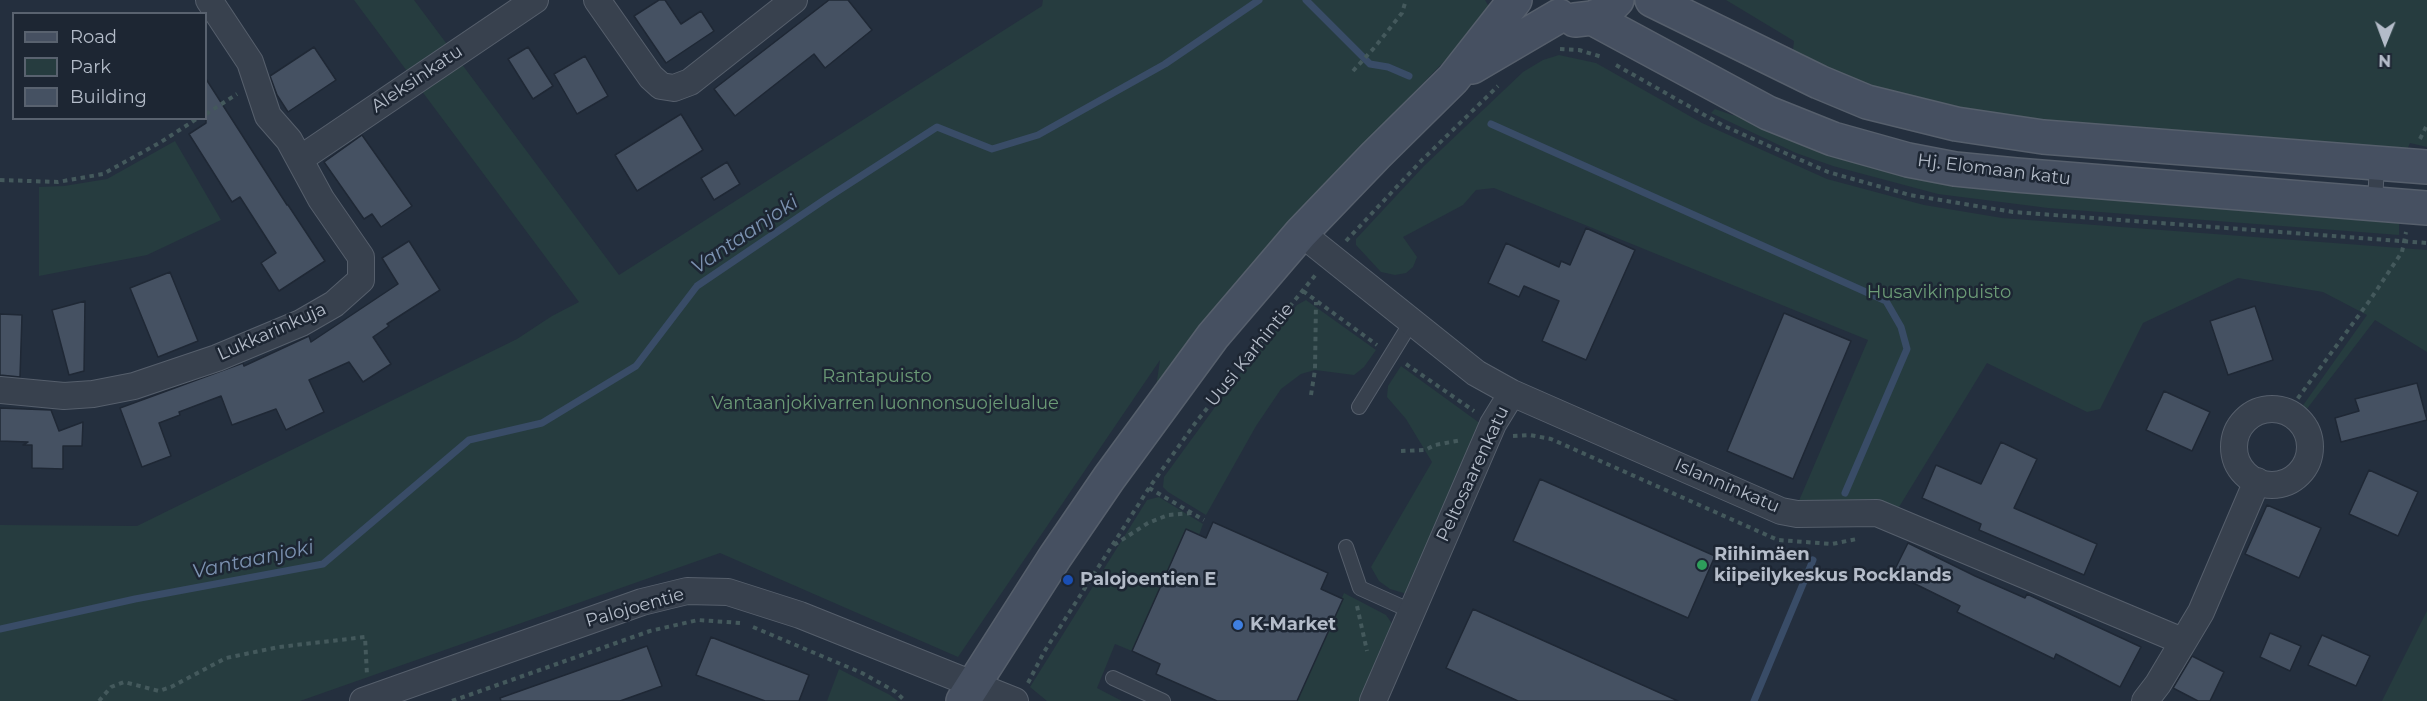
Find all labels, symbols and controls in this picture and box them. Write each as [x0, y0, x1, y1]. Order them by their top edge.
legend [12, 12, 207, 120]
north arrow [2355, 12, 2415, 72]
text: Road [70, 26, 117, 48]
street label: Aleksinkatu [367, 41, 467, 117]
text: N [2378, 51, 2391, 70]
text: Park [70, 56, 111, 78]
text: Building [70, 86, 147, 108]
street label: Hj. Elomaan katu [1916, 150, 2072, 190]
water label: Vantaanjoki [687, 190, 803, 280]
park label: Husavikinpuisto [1867, 282, 2011, 304]
street label: Lukkarinkuja [214, 298, 330, 366]
street label: Uusi Karhintie [1202, 299, 1298, 411]
park label: Rantapuisto [822, 366, 932, 388]
park label: Vantaanjokivarren luonnonsuojelualue [711, 393, 1059, 415]
street label: Peltosaarenkatu [1432, 403, 1514, 545]
street label: Islanninkatu [1671, 454, 1783, 518]
water label: Vantaanjoki [190, 535, 316, 585]
place label: Riihimäen kiipeilykeskus Rocklands [1714, 544, 1951, 586]
marker: Riihimäen kiipeilykeskus Rocklands [1695, 558, 1709, 572]
place label: Palojoentien E [1080, 569, 1216, 591]
marker: Palojoentien E [1061, 573, 1075, 587]
street label: Palojoentie [583, 584, 687, 632]
place label: K-Market [1250, 614, 1336, 636]
marker: K-Market [1231, 618, 1245, 632]

